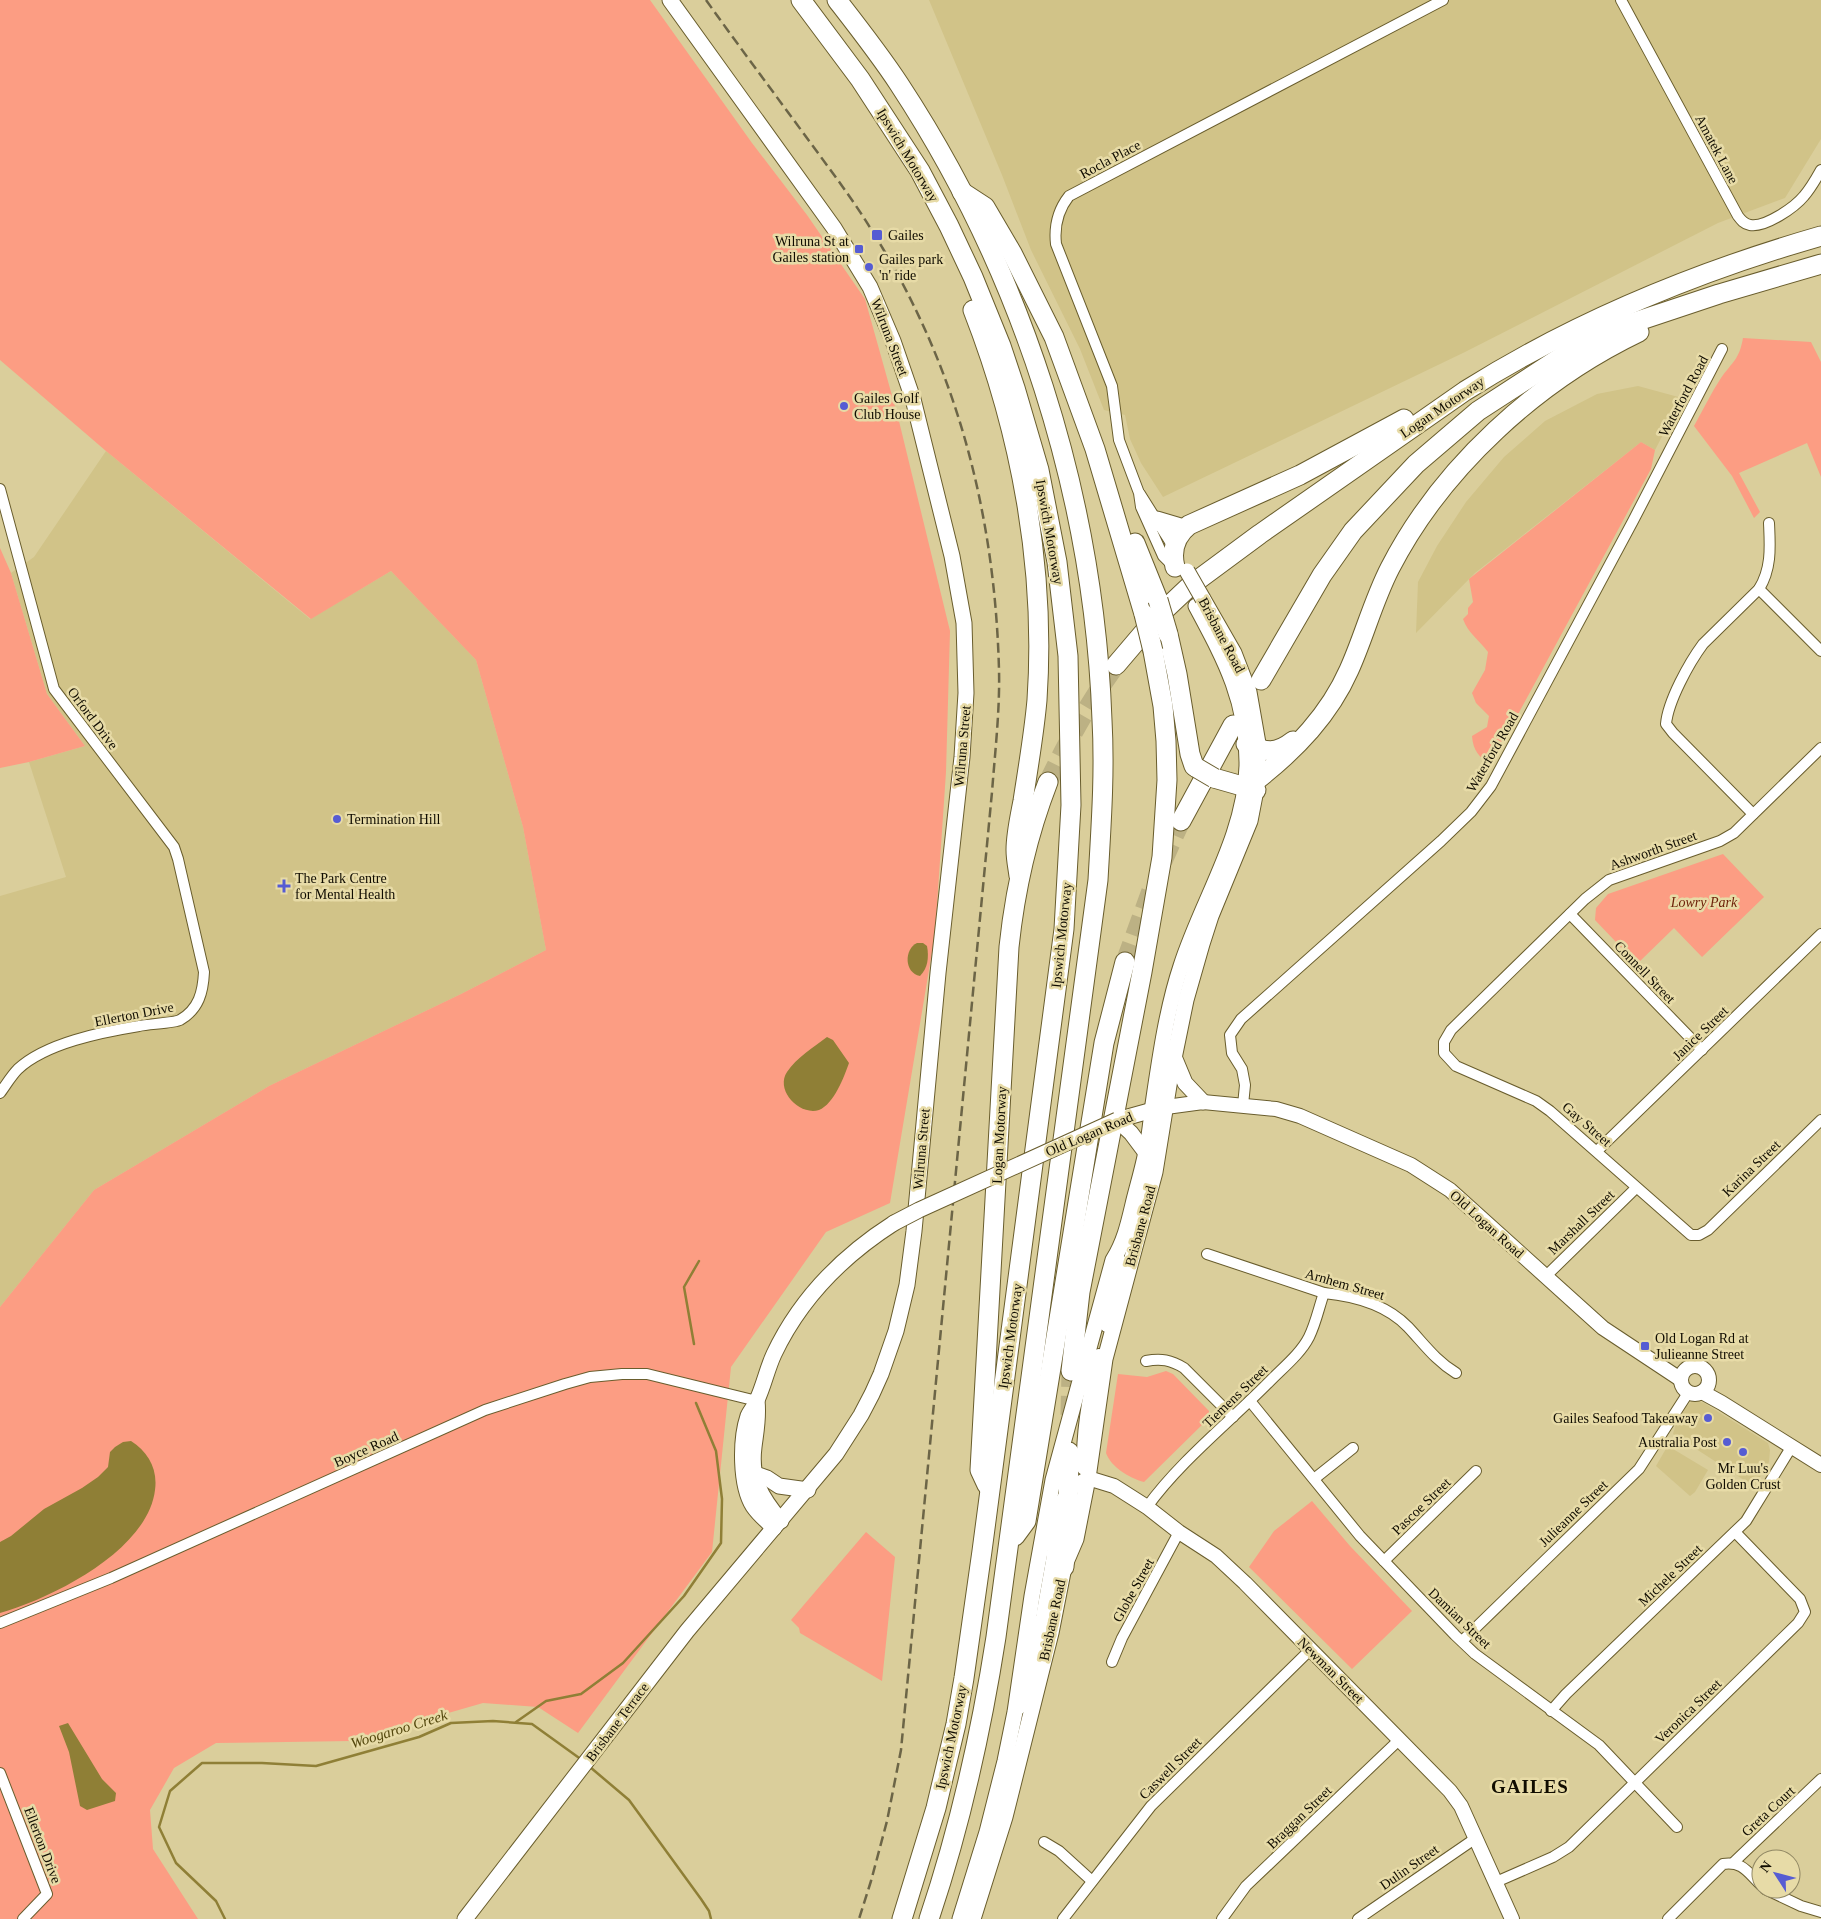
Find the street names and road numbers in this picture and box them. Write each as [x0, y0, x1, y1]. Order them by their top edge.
street label: Ipswich Motorway [874, 106, 941, 205]
street label: Amatek Lane [1692, 112, 1741, 186]
street label: Rocla Place [1077, 137, 1143, 182]
street label: Wilruna Street [868, 296, 911, 378]
street label: Waterford Road [1656, 353, 1711, 439]
street label: Logan Motorway [1398, 374, 1487, 441]
street label: Ipswich Motorway [1033, 479, 1066, 586]
street label: Brisbane Road [1195, 595, 1248, 675]
street label: Orford Drive [64, 684, 121, 752]
street label: Wilruna Street [951, 705, 974, 787]
street label: Waterford Road [1464, 710, 1521, 795]
street label: Ashworth Street [1608, 828, 1699, 873]
street label: Ipswich Motorway [1048, 881, 1075, 989]
street label: Connell Street [1611, 938, 1678, 1007]
street label: Ellerton Drive [93, 999, 175, 1030]
street label: Janice Street [1670, 1003, 1731, 1063]
street label: Logan Motorway [989, 1086, 1010, 1184]
street label: Gay Street [1559, 1099, 1614, 1150]
street label: Wilruna Street [910, 1108, 933, 1190]
street label: Old Logan Road [1043, 1109, 1135, 1160]
street label: Karina Street [1719, 1137, 1783, 1200]
street label: Brisbane Road [1123, 1184, 1158, 1268]
street label: Marshall Street [1545, 1187, 1618, 1258]
street label: Old Logan Road [1447, 1188, 1526, 1261]
street label: Arnhem Street [1303, 1266, 1386, 1303]
street label: Ipswich Motorway [996, 1282, 1025, 1390]
street label: Tiemens Street [1200, 1362, 1271, 1431]
street label: Boyce Road [332, 1429, 401, 1470]
street label: Pascoe Street [1389, 1475, 1454, 1538]
street label: Julieanne Street [1536, 1477, 1611, 1550]
street label: Michele Street [1636, 1541, 1705, 1609]
street label: Globe Street [1110, 1556, 1157, 1625]
street label: Brisbane Road [1037, 1578, 1068, 1662]
street label: Damian Street [1425, 1585, 1494, 1652]
street label: Newman Street [1295, 1634, 1367, 1706]
street label: Veronica Street [1652, 1676, 1725, 1747]
street label: Brisbane Terrace [583, 1680, 652, 1765]
street label: Ipswich Motorway [933, 1684, 970, 1791]
street label: Caswell Street [1136, 1734, 1204, 1802]
street label: Braggan Street [1264, 1783, 1335, 1852]
street label: Greta Court [1739, 1783, 1798, 1840]
street label: Ellerton Drive [21, 1805, 64, 1885]
street label: Dulin Street [1377, 1842, 1442, 1893]

